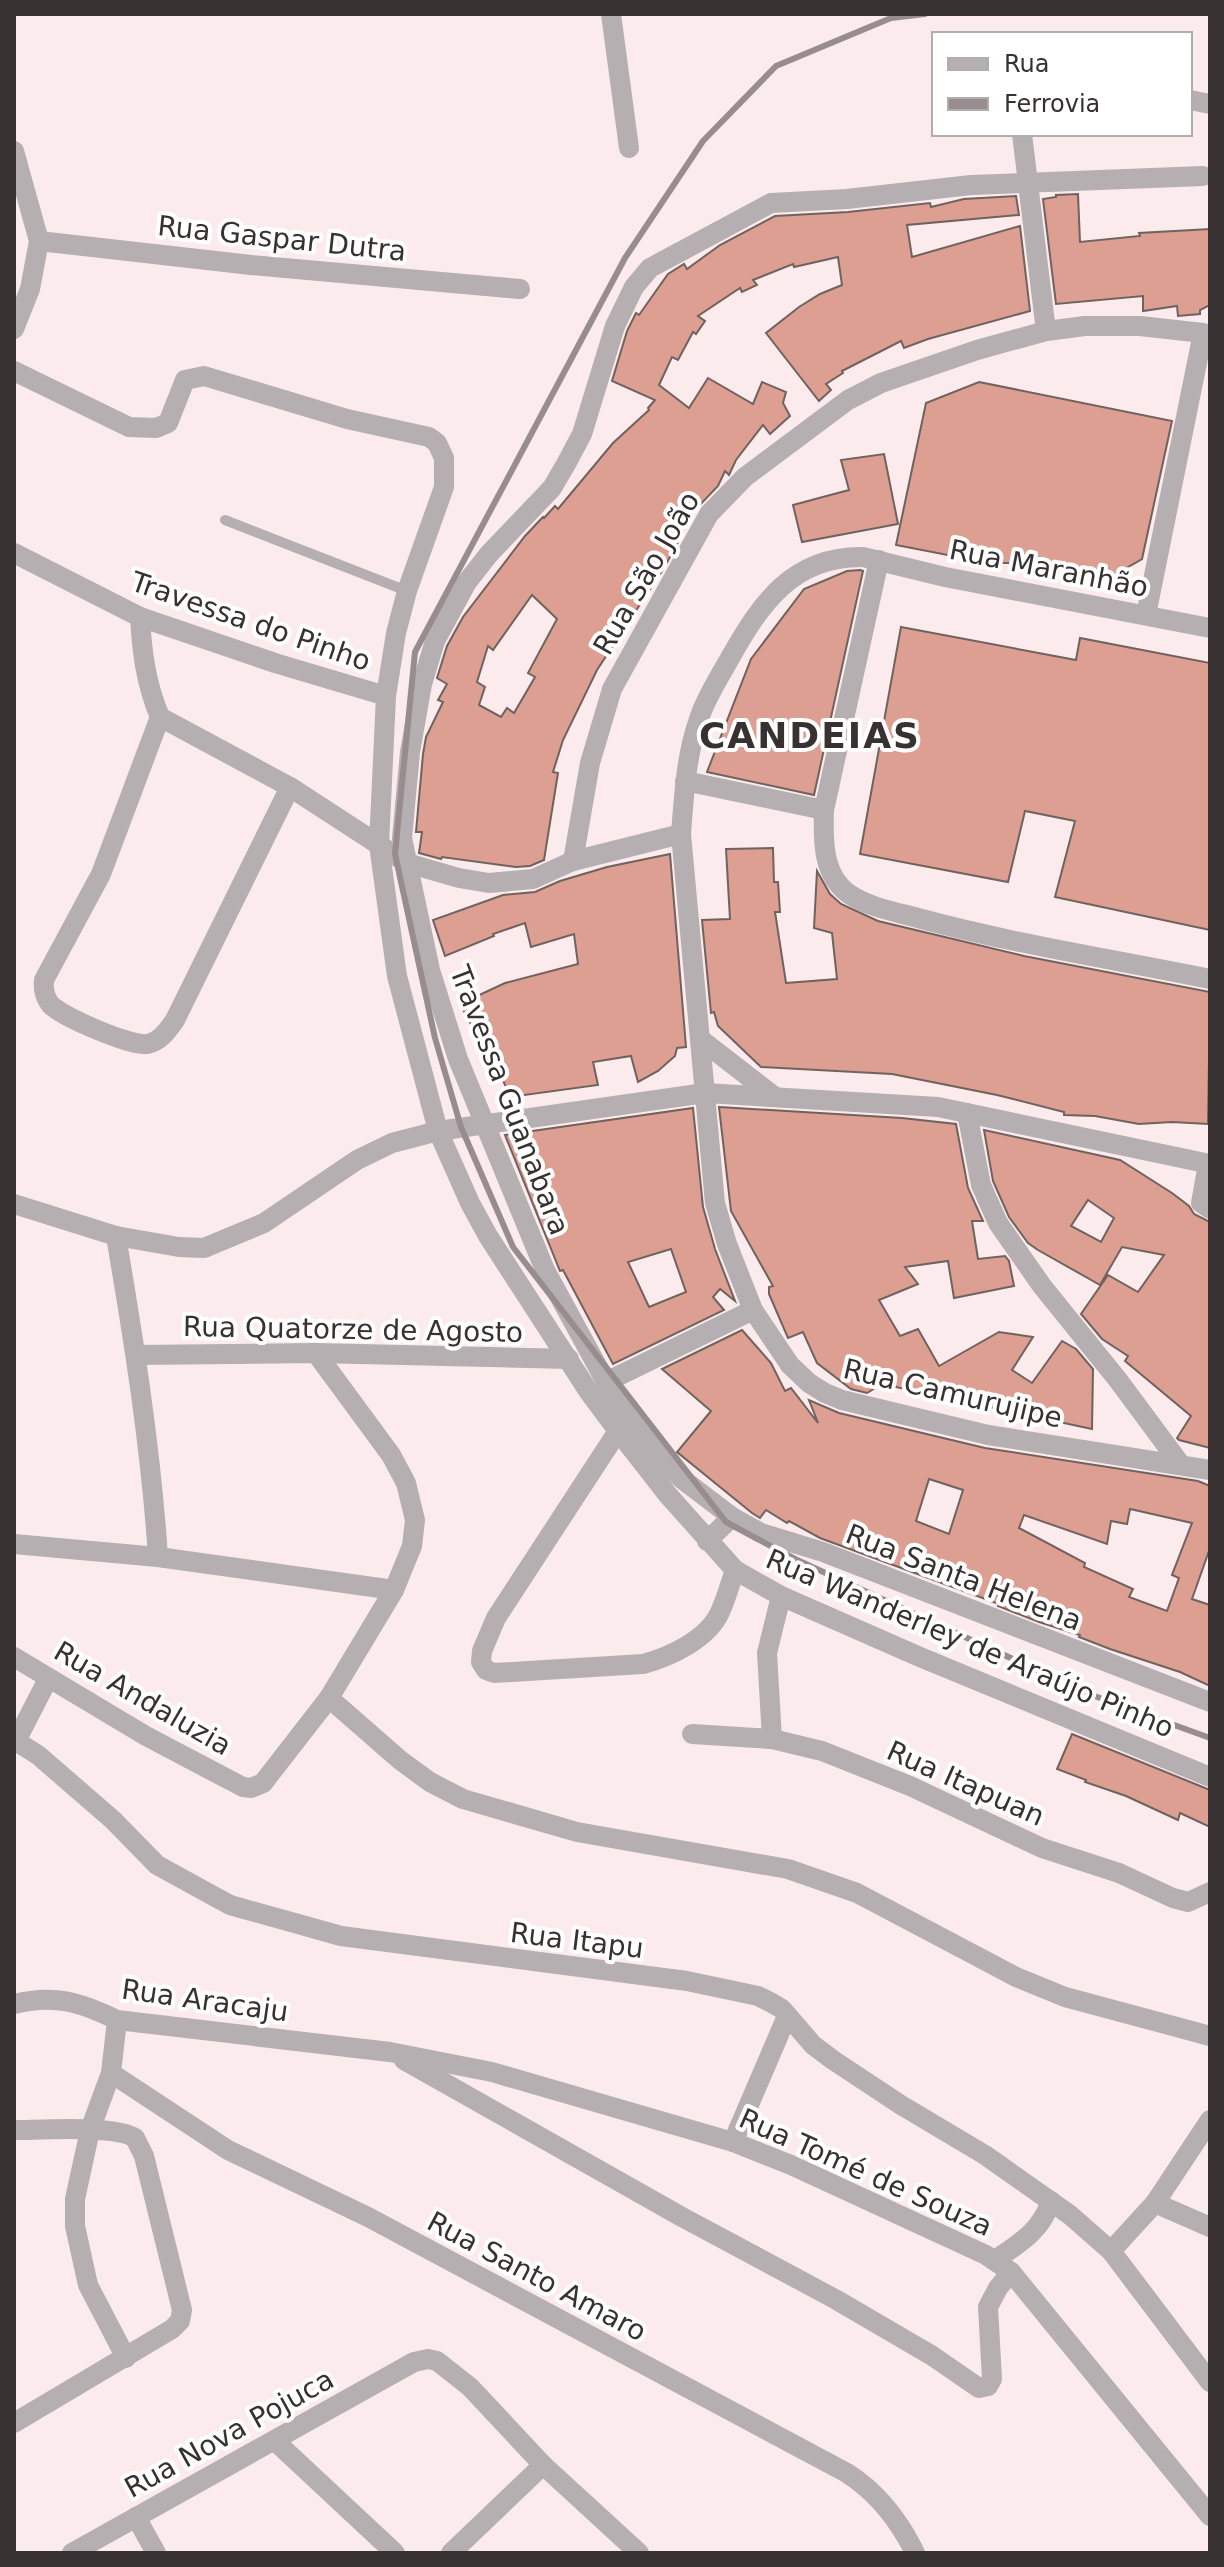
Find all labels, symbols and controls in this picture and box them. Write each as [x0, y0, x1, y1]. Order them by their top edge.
legend [932, 32, 1192, 136]
text: Rua [1004, 50, 1050, 78]
text: Ferrovia [1004, 90, 1100, 118]
street label: Rua Gaspar Dutra [156, 209, 408, 268]
street label: Rua São João [586, 486, 706, 661]
street label: Rua Maranhão [947, 533, 1151, 604]
street label: Travessa do Pinho [126, 565, 375, 678]
district label: CANDEIAS [699, 715, 921, 756]
street label: Travessa Guanabara [443, 960, 576, 1239]
street label: Rua Quatorze de Agosto [183, 1310, 523, 1349]
street label: Rua Camurujipe [840, 1352, 1066, 1435]
street label: Rua Santa Helena [841, 1517, 1086, 1638]
street label: Rua Wanderley de Araújo Pinho [761, 1542, 1179, 1745]
street label: Rua Andaluzia [48, 1634, 237, 1762]
street label: Rua Itapuan [882, 1734, 1050, 1833]
street label: Rua Itapu [508, 1916, 645, 1965]
street label: Rua Aracaju [119, 1972, 290, 2029]
street label: Rua Tomé de Souza [734, 2102, 997, 2243]
street label: Rua Santo Amaro [422, 2205, 652, 2348]
street label: Rua Nova Pojuca [119, 2362, 339, 2505]

